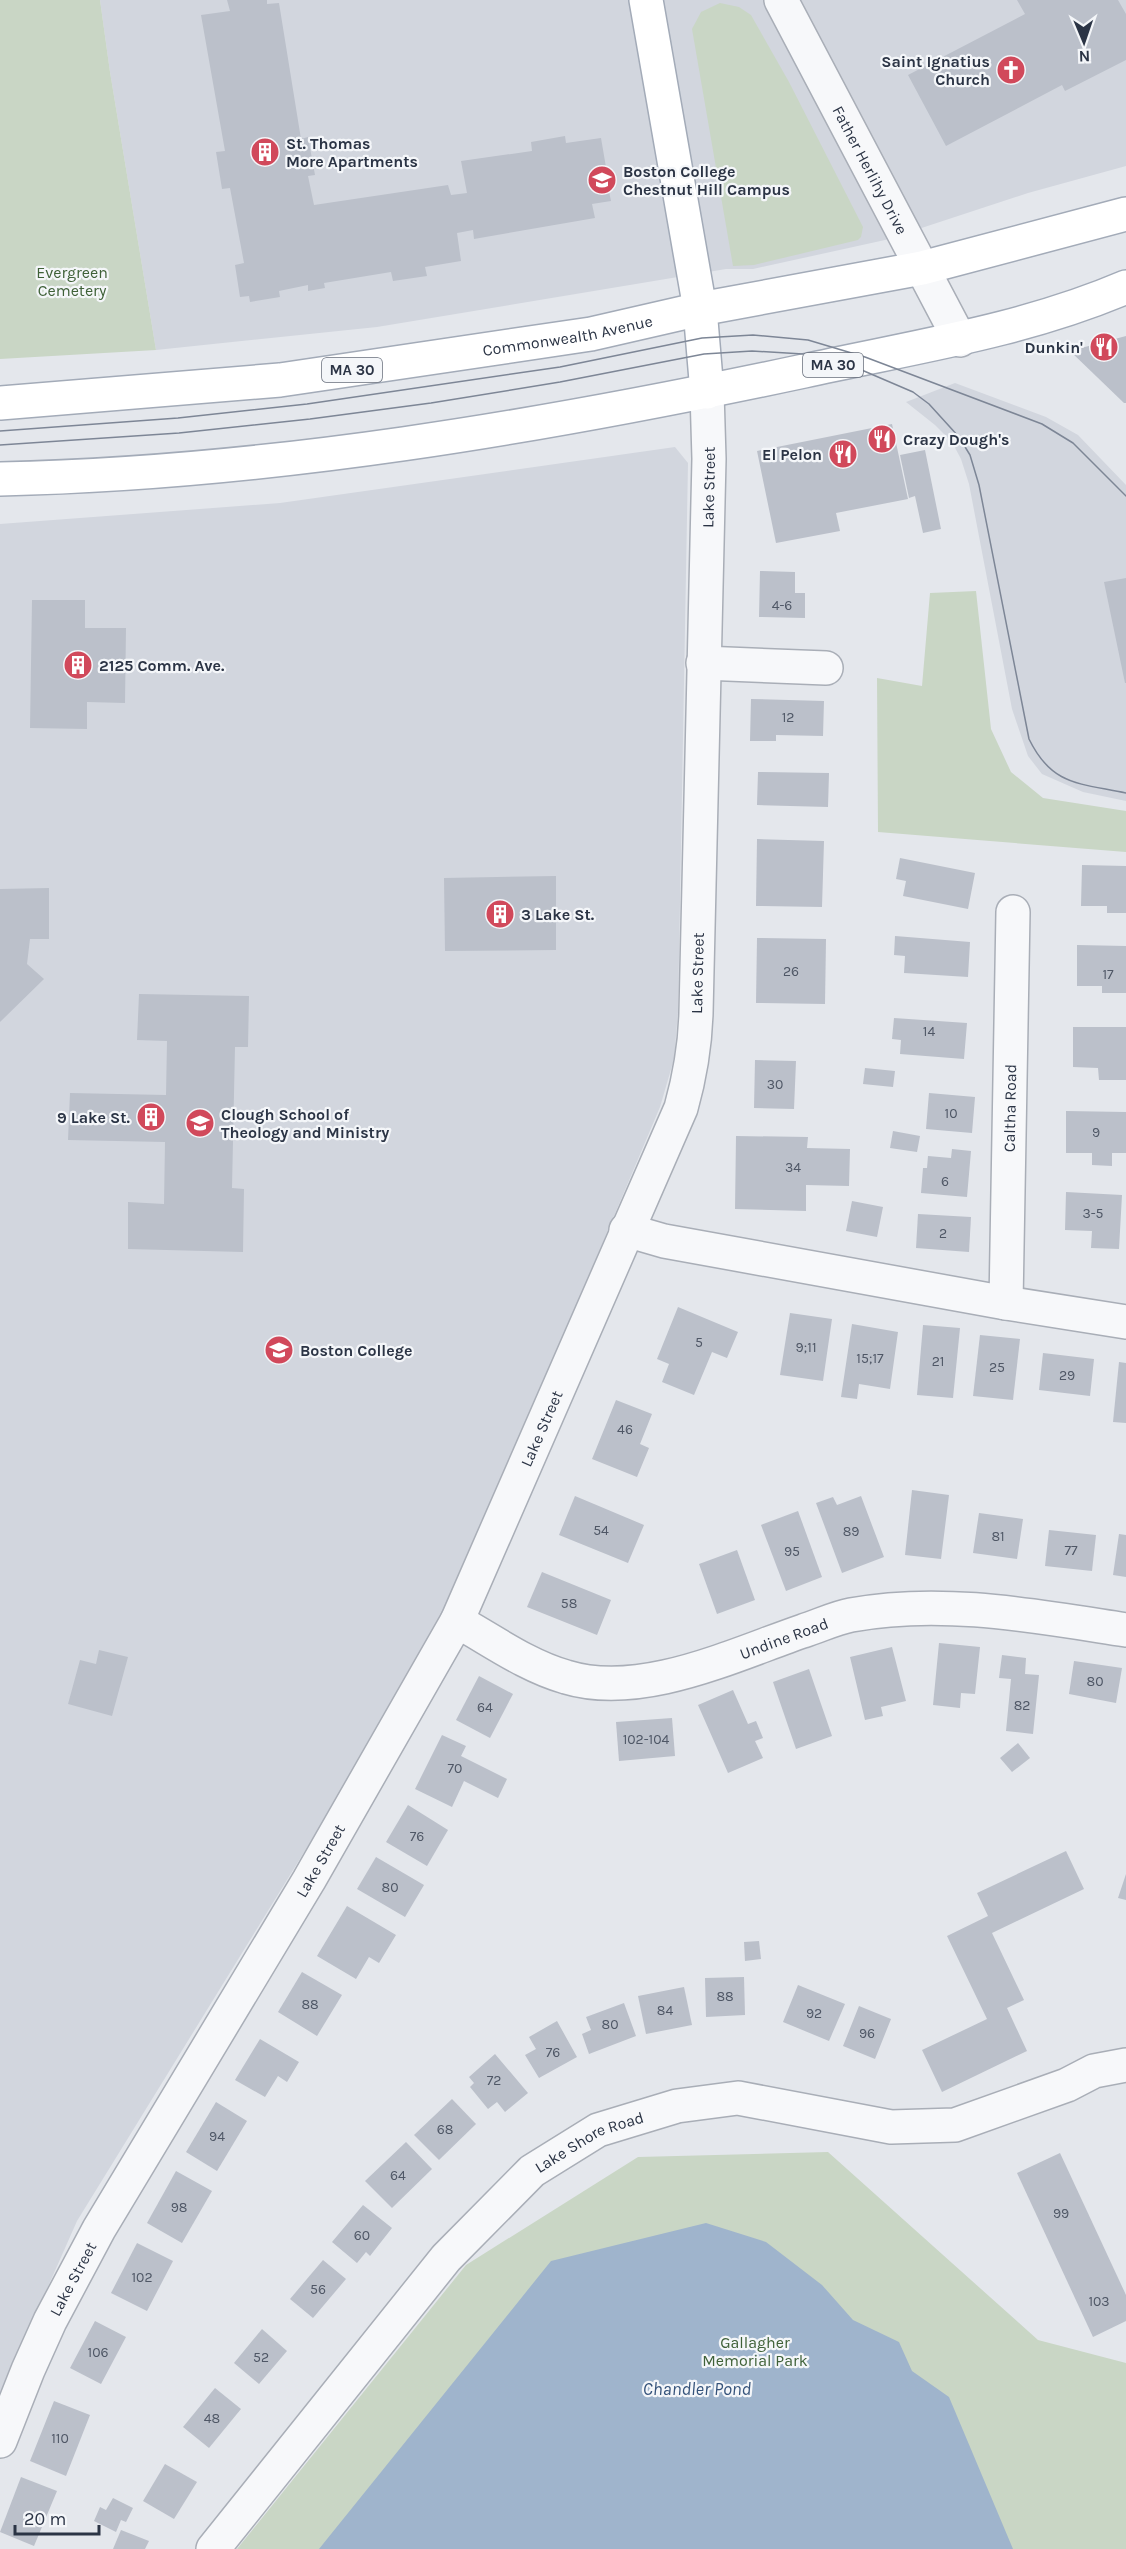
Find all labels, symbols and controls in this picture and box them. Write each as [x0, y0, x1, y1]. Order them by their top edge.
north arrow [1054, 12, 1114, 72]
text: N [1078, 47, 1091, 66]
place label: Saint Ignatius Church [881, 52, 990, 89]
church icon: Saint Ignatius Church [995, 54, 1027, 86]
street label: Father Herlihy Drive [828, 103, 912, 238]
place label: St. Thomas More Apartments [286, 134, 418, 171]
building icon: St. Thomas More Apartments [249, 136, 281, 168]
place label: Boston College Chestnut Hill Campus [623, 162, 790, 199]
school or university icon: Boston College Chestnut Hill Campus [586, 164, 618, 196]
park label: Evergreen Cemetery [36, 263, 108, 300]
street label: Commonwealth Avenue [481, 311, 654, 360]
restaurant icon: Dunkin' [1088, 331, 1120, 363]
place label: Dunkin' [1024, 338, 1083, 357]
road number: MA 30 [803, 353, 863, 377]
road number: MA 30 [322, 358, 382, 382]
restaurant icon: Crazy Dough's [866, 423, 898, 455]
place label: Crazy Dough's [903, 430, 1009, 449]
restaurant icon: El Pelon [827, 438, 859, 470]
place label: El Pelon [762, 445, 822, 464]
street label: Lake Street [698, 446, 719, 528]
house number: 4-6 [772, 597, 792, 614]
building icon: 2125 Comm. Ave. [62, 649, 94, 681]
place label: 2125 Comm. Ave. [99, 656, 225, 675]
house number: 12 [782, 709, 794, 726]
building icon: 3 Lake St. [484, 898, 516, 930]
place label: 3 Lake St. [521, 905, 595, 924]
street label: Lake Street [687, 932, 708, 1014]
house number: 26 [783, 963, 799, 980]
house number: 17 [1102, 966, 1114, 983]
house number: 14 [923, 1023, 935, 1040]
street label: Caltha Road [1000, 1064, 1020, 1152]
house number: 30 [767, 1076, 783, 1093]
building icon: 9 Lake St. [135, 1101, 167, 1133]
place label: Clough School of Theology and Ministry [221, 1105, 389, 1142]
house number: 10 [945, 1105, 957, 1122]
school or university icon: Clough School of Theology and Ministry [184, 1107, 216, 1139]
place label: 9 Lake St. [57, 1108, 131, 1127]
house number: 9 [1092, 1124, 1100, 1141]
house number: 34 [785, 1159, 801, 1176]
house number: 6 [941, 1173, 949, 1190]
house number: 3-5 [1082, 1205, 1104, 1222]
house number: 2 [939, 1225, 947, 1242]
school or university icon: Boston College [263, 1334, 295, 1366]
house number: 5 [695, 1334, 703, 1351]
house number: 9;11 [795, 1339, 817, 1356]
place label: Boston College [300, 1341, 412, 1360]
house number: 15;17 [856, 1350, 884, 1367]
house number: 21 [932, 1353, 944, 1370]
house number: 25 [989, 1359, 1005, 1376]
house number: 29 [1059, 1367, 1075, 1384]
street label: Lake Street [517, 1388, 567, 1470]
house number: 46 [617, 1421, 633, 1438]
house number: 54 [593, 1522, 609, 1539]
house number: 89 [843, 1523, 859, 1540]
house number: 81 [991, 1528, 1005, 1545]
house number: 77 [1064, 1542, 1078, 1559]
house number: 95 [784, 1543, 800, 1560]
house number: 58 [561, 1595, 577, 1612]
street label: Undine Road [737, 1614, 831, 1663]
house number: 80 [1087, 1673, 1103, 1690]
house number: 82 [1014, 1697, 1030, 1714]
house number: 64 [477, 1699, 493, 1716]
house number: 102-104 [623, 1731, 670, 1748]
house number: 70 [448, 1760, 462, 1777]
street label: Lake Street [292, 1821, 349, 1901]
house number: 76 [410, 1828, 424, 1845]
house number: 80 [382, 1879, 398, 1896]
house number: 88 [716, 1988, 734, 2005]
house number: 88 [301, 1996, 319, 2013]
house number: 84 [657, 2002, 673, 2019]
house number: 92 [806, 2005, 822, 2022]
house number: 80 [602, 2016, 618, 2033]
house number: 96 [859, 2025, 875, 2042]
house number: 76 [546, 2044, 560, 2061]
house number: 72 [487, 2072, 501, 2089]
street label: Lake Shore Road [531, 2108, 646, 2177]
house number: 68 [437, 2121, 453, 2138]
house number: 94 [209, 2128, 225, 2145]
house number: 64 [390, 2167, 406, 2184]
house number: 98 [171, 2199, 187, 2216]
house number: 99 [1053, 2205, 1069, 2222]
house number: 60 [354, 2227, 370, 2244]
street label: Lake Street [45, 2239, 100, 2319]
house number: 102 [131, 2269, 153, 2286]
house number: 56 [310, 2281, 326, 2298]
house number: 103 [1088, 2293, 1110, 2310]
park label: Gallagher Memorial Park [702, 2333, 808, 2370]
house number: 106 [88, 2344, 108, 2361]
house number: 52 [253, 2349, 269, 2366]
water label: Chandler Pond [643, 2378, 752, 2400]
house number: 48 [204, 2410, 220, 2427]
house number: 110 [51, 2430, 69, 2447]
scale bar [15, 2498, 99, 2536]
text: 20 m [24, 2508, 66, 2530]

